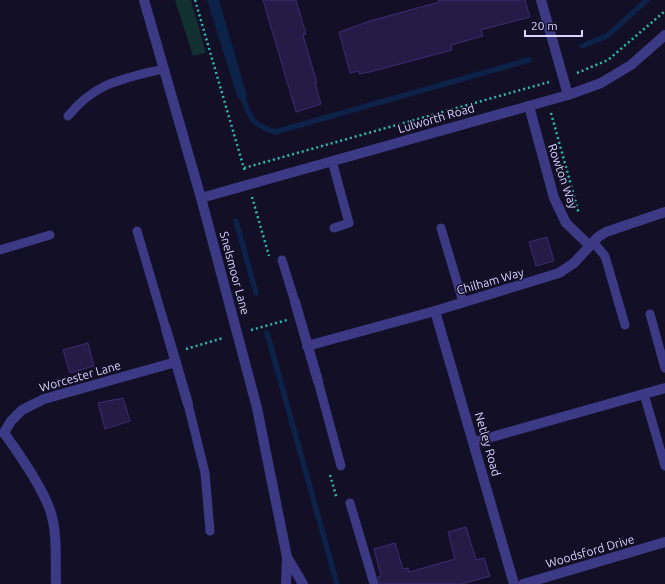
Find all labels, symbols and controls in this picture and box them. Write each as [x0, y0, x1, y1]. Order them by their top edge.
scale bar [525, 12, 582, 38]
text: 20 m [531, 19, 558, 32]
street label: Lulworth Road [396, 101, 476, 135]
street label: Rowton Way [546, 142, 580, 210]
street label: Snelsmoor Lane [218, 230, 252, 316]
street label: Chilham Way [455, 265, 525, 297]
street label: Worcester Lane [38, 358, 122, 394]
street label: Netley Road [473, 411, 503, 477]
street label: Woodsford Drive [544, 532, 636, 570]

